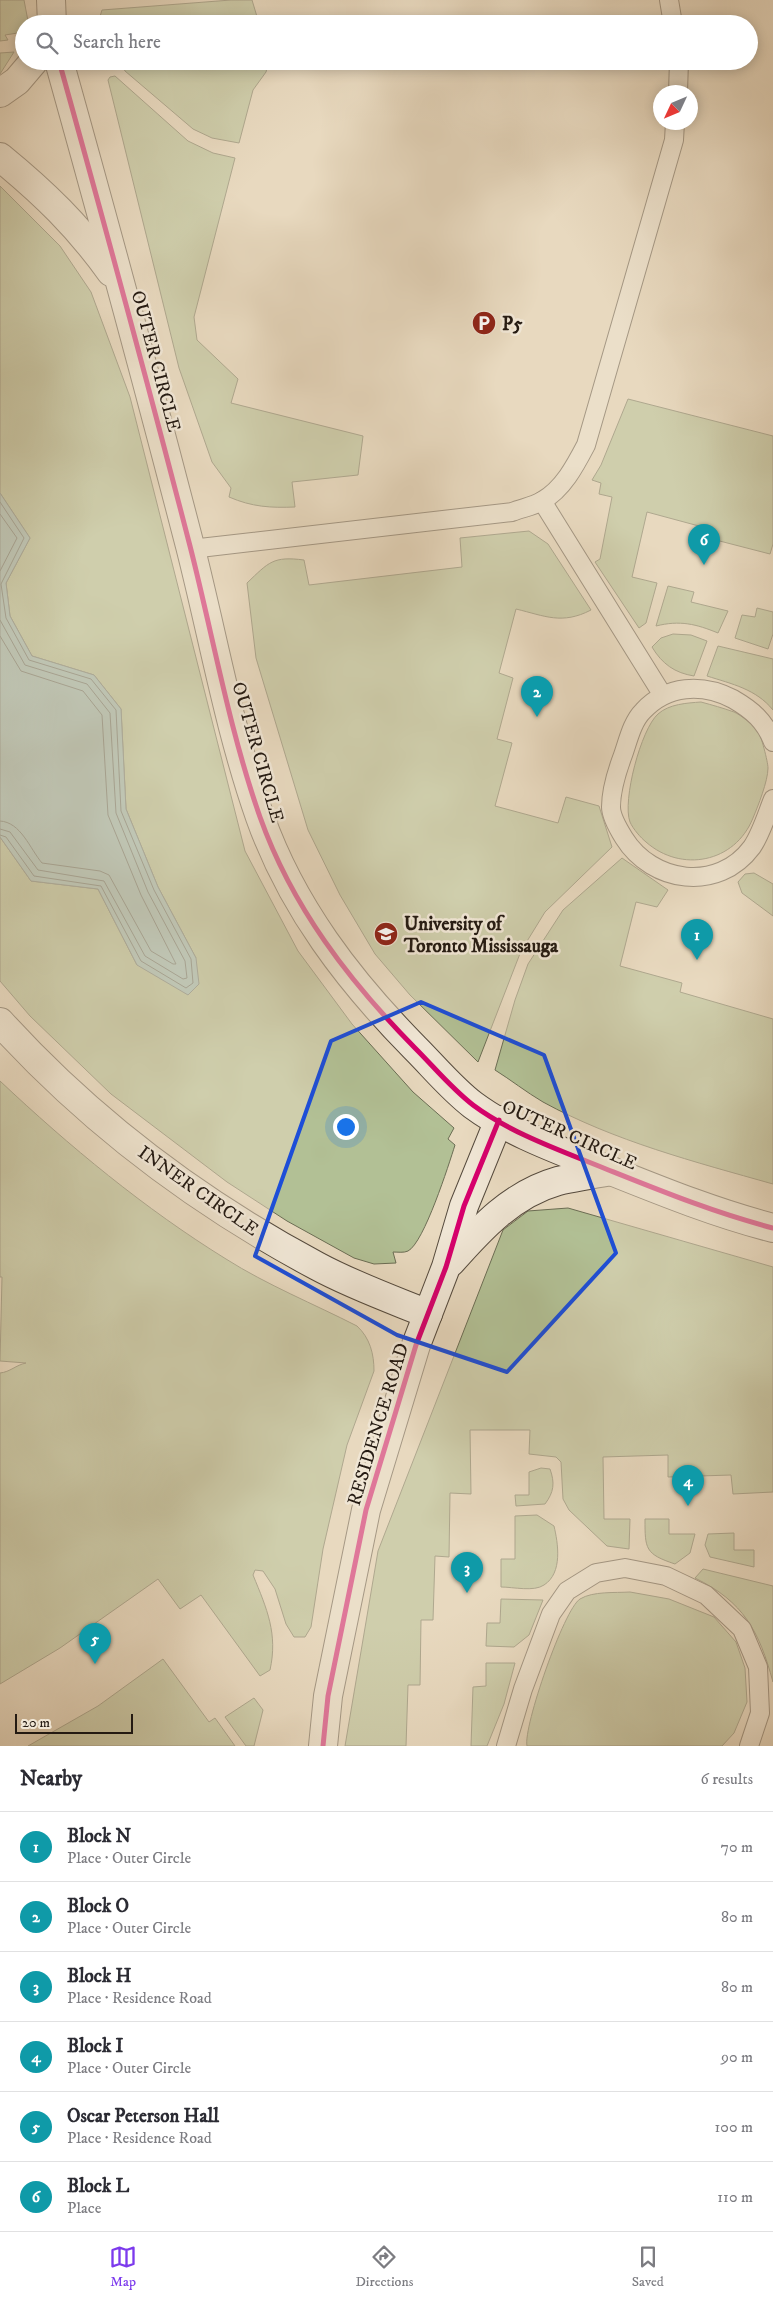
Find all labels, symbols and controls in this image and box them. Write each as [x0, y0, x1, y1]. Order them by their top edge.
search box [15, 15, 758, 70]
icon: search [33, 29, 61, 57]
text: Search here [73, 31, 161, 54]
north arrow [653, 85, 698, 130]
street label: OUTER CIRCLE [126, 288, 185, 435]
parking icon: P5 [471, 310, 497, 336]
place label: P5 [502, 313, 523, 336]
pin: 6 [688, 524, 720, 565]
pin: 2 [521, 676, 553, 717]
street label: OUTER CIRCLE [226, 679, 289, 825]
place label: University of Toronto Mississauga [403, 913, 559, 958]
pin: 1 [681, 919, 713, 960]
school or university icon: University of Toronto Mississauga [373, 921, 399, 947]
street label: OUTER CIRCLE [498, 1095, 640, 1175]
your location [333, 1114, 359, 1140]
street label: INNER CIRCLE [133, 1141, 263, 1241]
street label: RESIDENCE ROAD [343, 1340, 414, 1509]
pin: 4 [672, 1465, 704, 1506]
pin: 3 [451, 1552, 483, 1593]
pin: 5 [79, 1623, 111, 1664]
scale bar [15, 1711, 132, 1734]
text: 20 m [22, 1714, 50, 1732]
text: Nearby [20, 1766, 82, 1792]
text: 6 results [700, 1769, 753, 1789]
text: Block N [67, 1825, 131, 1848]
text: 1 [33, 1837, 39, 1857]
text: 70 m [721, 1837, 753, 1857]
text: Place · Outer Circle [67, 1848, 191, 1868]
text: Block O [67, 1895, 129, 1918]
text: 2 [32, 1907, 40, 1927]
text: 80 m [721, 1907, 753, 1927]
text: Place · Outer Circle [67, 1918, 191, 1938]
text: Block H [67, 1965, 131, 1988]
text: 3 [33, 1977, 39, 1997]
text: 80 m [721, 1977, 753, 1997]
text: Place · Residence Road [67, 1988, 212, 2008]
text: Block I [67, 2035, 123, 2058]
text: 4 [31, 2047, 41, 2067]
text: 90 m [721, 2047, 753, 2067]
text: Place · Outer Circle [67, 2058, 191, 2078]
text: Oscar Peterson Hall [67, 2105, 219, 2128]
text: 5 [32, 2117, 40, 2137]
text: 100 m [715, 2117, 753, 2137]
text: Place · Residence Road [67, 2128, 212, 2148]
text: Block L [67, 2175, 129, 2198]
text: 6 [32, 2187, 40, 2207]
text: 110 m [717, 2187, 753, 2207]
text: Place [67, 2198, 101, 2218]
tab: Map [109, 2243, 137, 2291]
tab: Directions [355, 2243, 413, 2291]
tab: Saved [632, 2243, 664, 2291]

